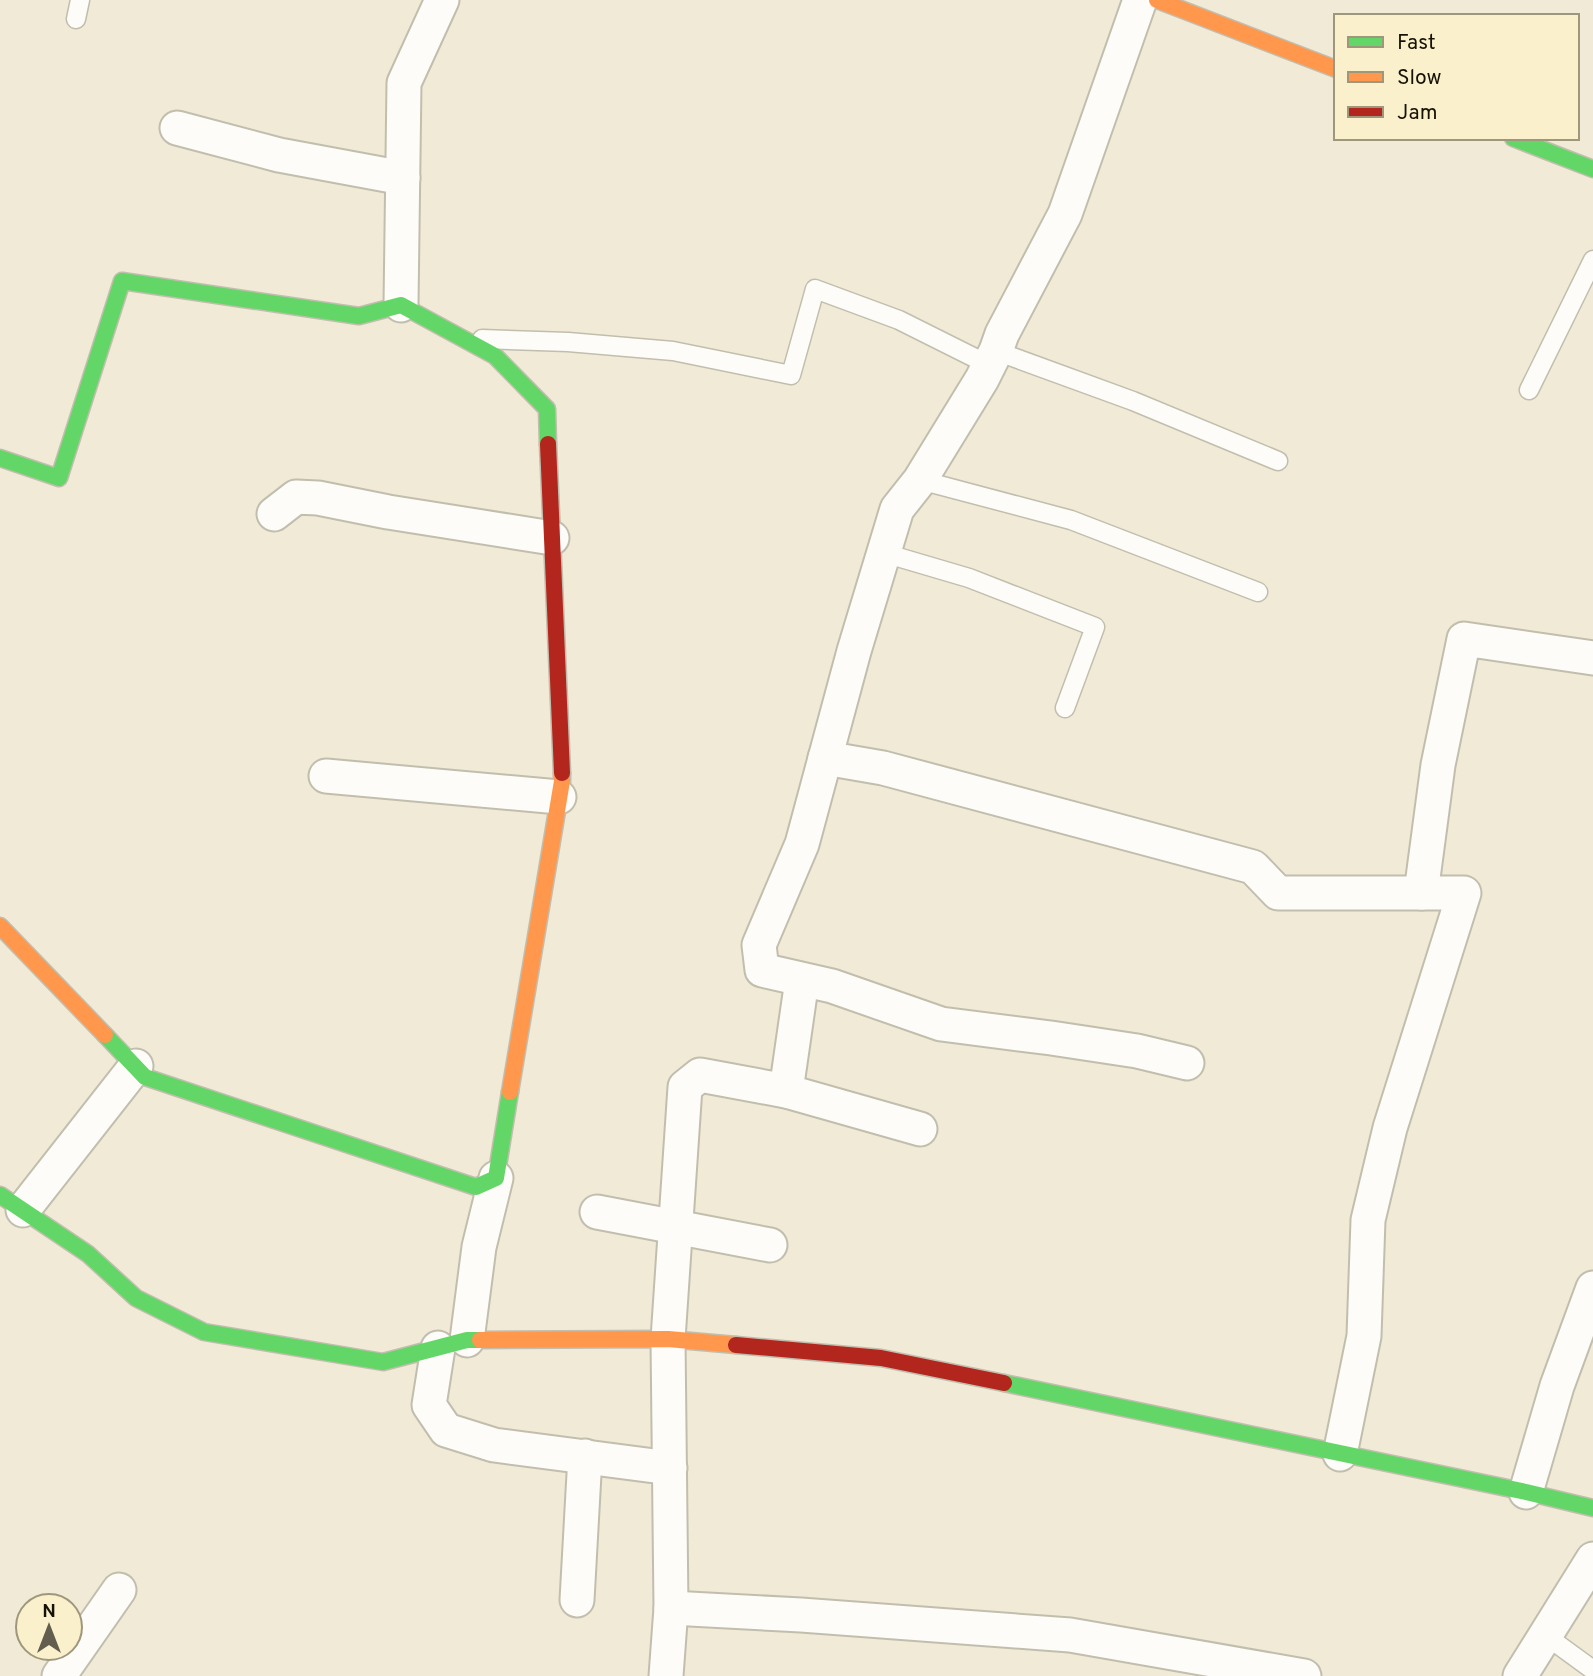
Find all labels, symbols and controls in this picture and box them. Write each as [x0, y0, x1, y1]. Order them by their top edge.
legend [1334, 14, 1579, 140]
text: Fast [1397, 30, 1436, 57]
text: Slow [1397, 65, 1442, 92]
text: Jam [1397, 100, 1438, 127]
north arrow [14, 1592, 84, 1662]
text: N [42, 1600, 56, 1624]

